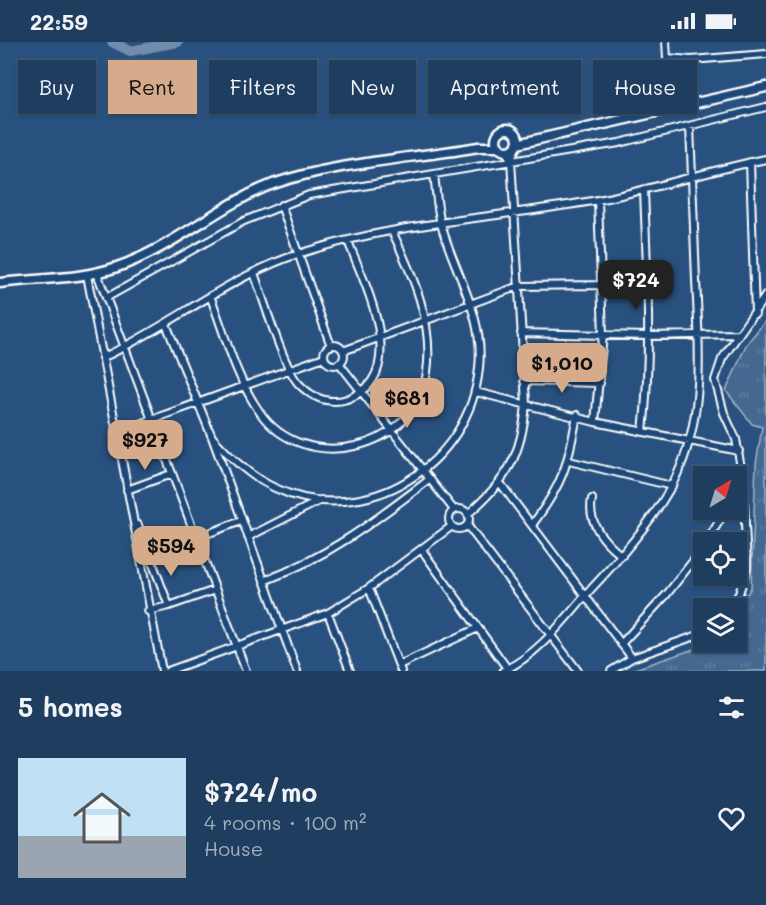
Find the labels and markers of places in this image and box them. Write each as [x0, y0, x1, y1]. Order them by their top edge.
pin: $724 [600, 260, 672, 311]
pin: $1,010 [513, 343, 611, 394]
pin: $681 [371, 378, 443, 429]
pin: $927 [109, 420, 181, 471]
pin: $594 [135, 526, 207, 577]

